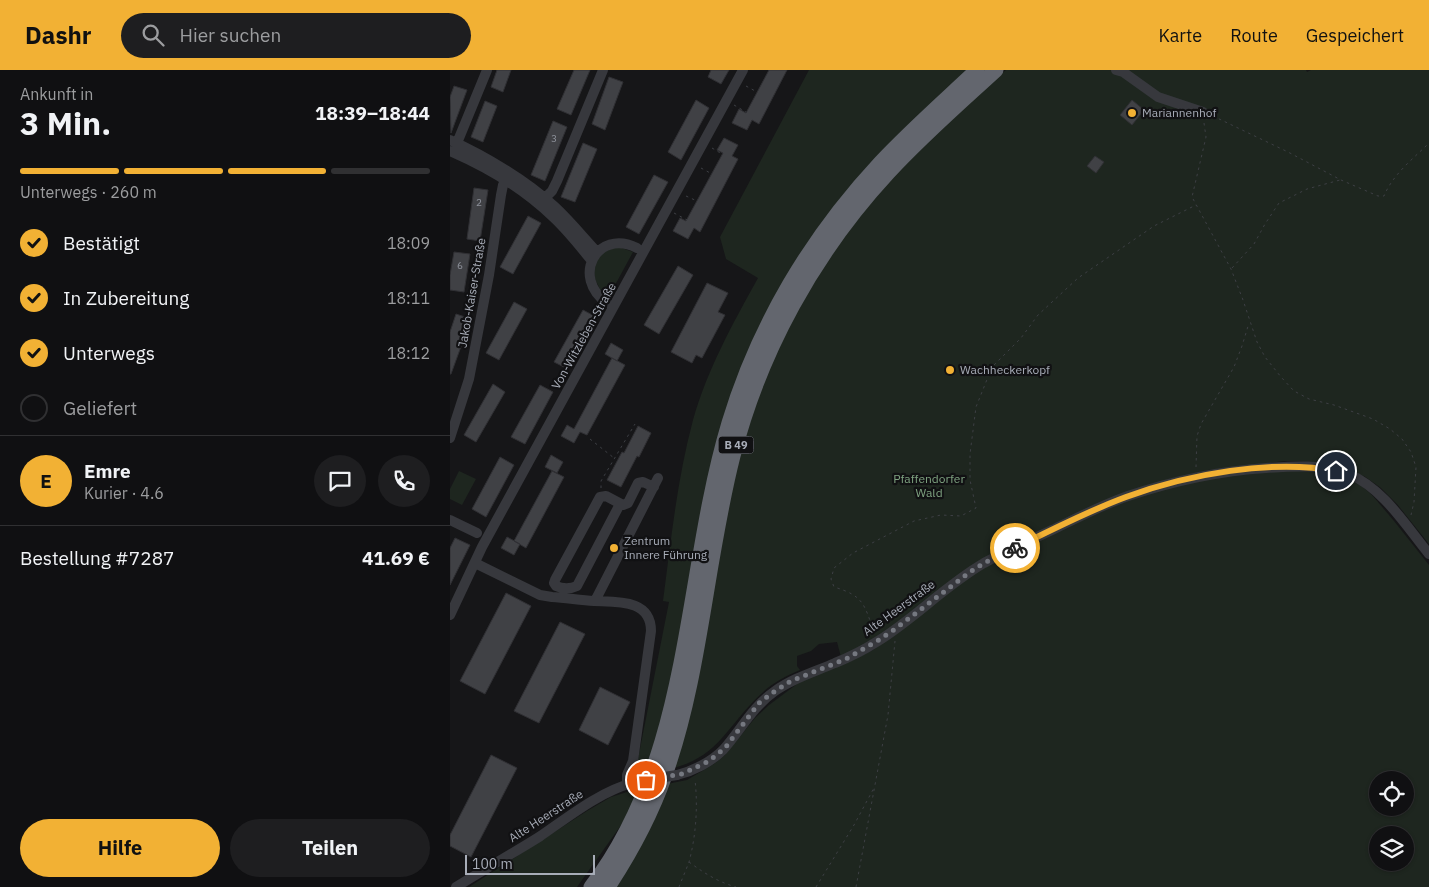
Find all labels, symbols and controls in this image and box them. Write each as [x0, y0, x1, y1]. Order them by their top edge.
search box [121, 13, 471, 58]
text: Dashr [25, 19, 91, 51]
icon: search [139, 21, 167, 49]
text: Hier suchen [179, 23, 281, 47]
text: Karte [1159, 24, 1202, 47]
text: Route [1230, 24, 1278, 47]
text: Gespeichert [1306, 24, 1404, 47]
text: Ankunft in [20, 84, 93, 104]
text: 18:39–18:44 [315, 101, 430, 125]
text: 3 Min. [20, 102, 111, 144]
place label: Mariannenhof [1142, 105, 1216, 120]
marker: Mariannenhof [1126, 107, 1138, 119]
house number: 3 [551, 132, 557, 145]
text: Unterwegs · 260 m [20, 182, 157, 202]
house number: 2 [476, 196, 482, 209]
icon: check [20, 229, 48, 257]
text: Bestätigt [63, 231, 140, 255]
text: 18:09 [387, 233, 430, 253]
street label: Jakob-Kaiser-Straße [454, 236, 489, 349]
house number: 6 [457, 259, 463, 272]
street label: Von-Witzleben-Straße [548, 279, 619, 392]
icon: check [20, 284, 48, 312]
text: In Zubereitung [63, 286, 189, 310]
text: 18:11 [387, 288, 430, 308]
icon: check [20, 339, 48, 367]
text: Unterwegs [63, 341, 155, 365]
text: 18:12 [387, 343, 430, 363]
place label: Wachheckerkopf [960, 362, 1050, 377]
marker: Wachheckerkopf [944, 364, 956, 376]
text: Geliefert [63, 396, 137, 420]
road number: B 49 [718, 436, 754, 454]
pin [1315, 450, 1357, 492]
button: chat [314, 455, 366, 507]
button: phone [378, 455, 430, 507]
icon: home [1322, 457, 1350, 485]
text: Emre [84, 459, 131, 483]
text: E [40, 469, 52, 493]
park label: Pfaffendorfer Wald [893, 471, 965, 500]
text: Kurier · 4.6 [84, 483, 164, 503]
courier [990, 523, 1040, 573]
place label: Zentrum Innere Führung [624, 533, 708, 562]
icon: bike [1001, 534, 1029, 562]
marker: Zentrum Innere Führung [608, 542, 620, 554]
text: Bestellung #7287 [20, 546, 174, 570]
text: 41.69 € [362, 546, 430, 570]
street label: Alte Heerstraße [860, 576, 938, 639]
pin [625, 759, 667, 801]
icon: bag [632, 766, 660, 794]
map controls [1369, 771, 1414, 871]
button: locate [1369, 771, 1414, 816]
street label: Alte Heerstraße [506, 786, 586, 845]
button: Hilfe [20, 819, 220, 877]
button: Teilen [230, 819, 430, 877]
button: layers [1369, 826, 1414, 871]
scale bar [465, 852, 595, 875]
text: 100 m [472, 855, 513, 873]

